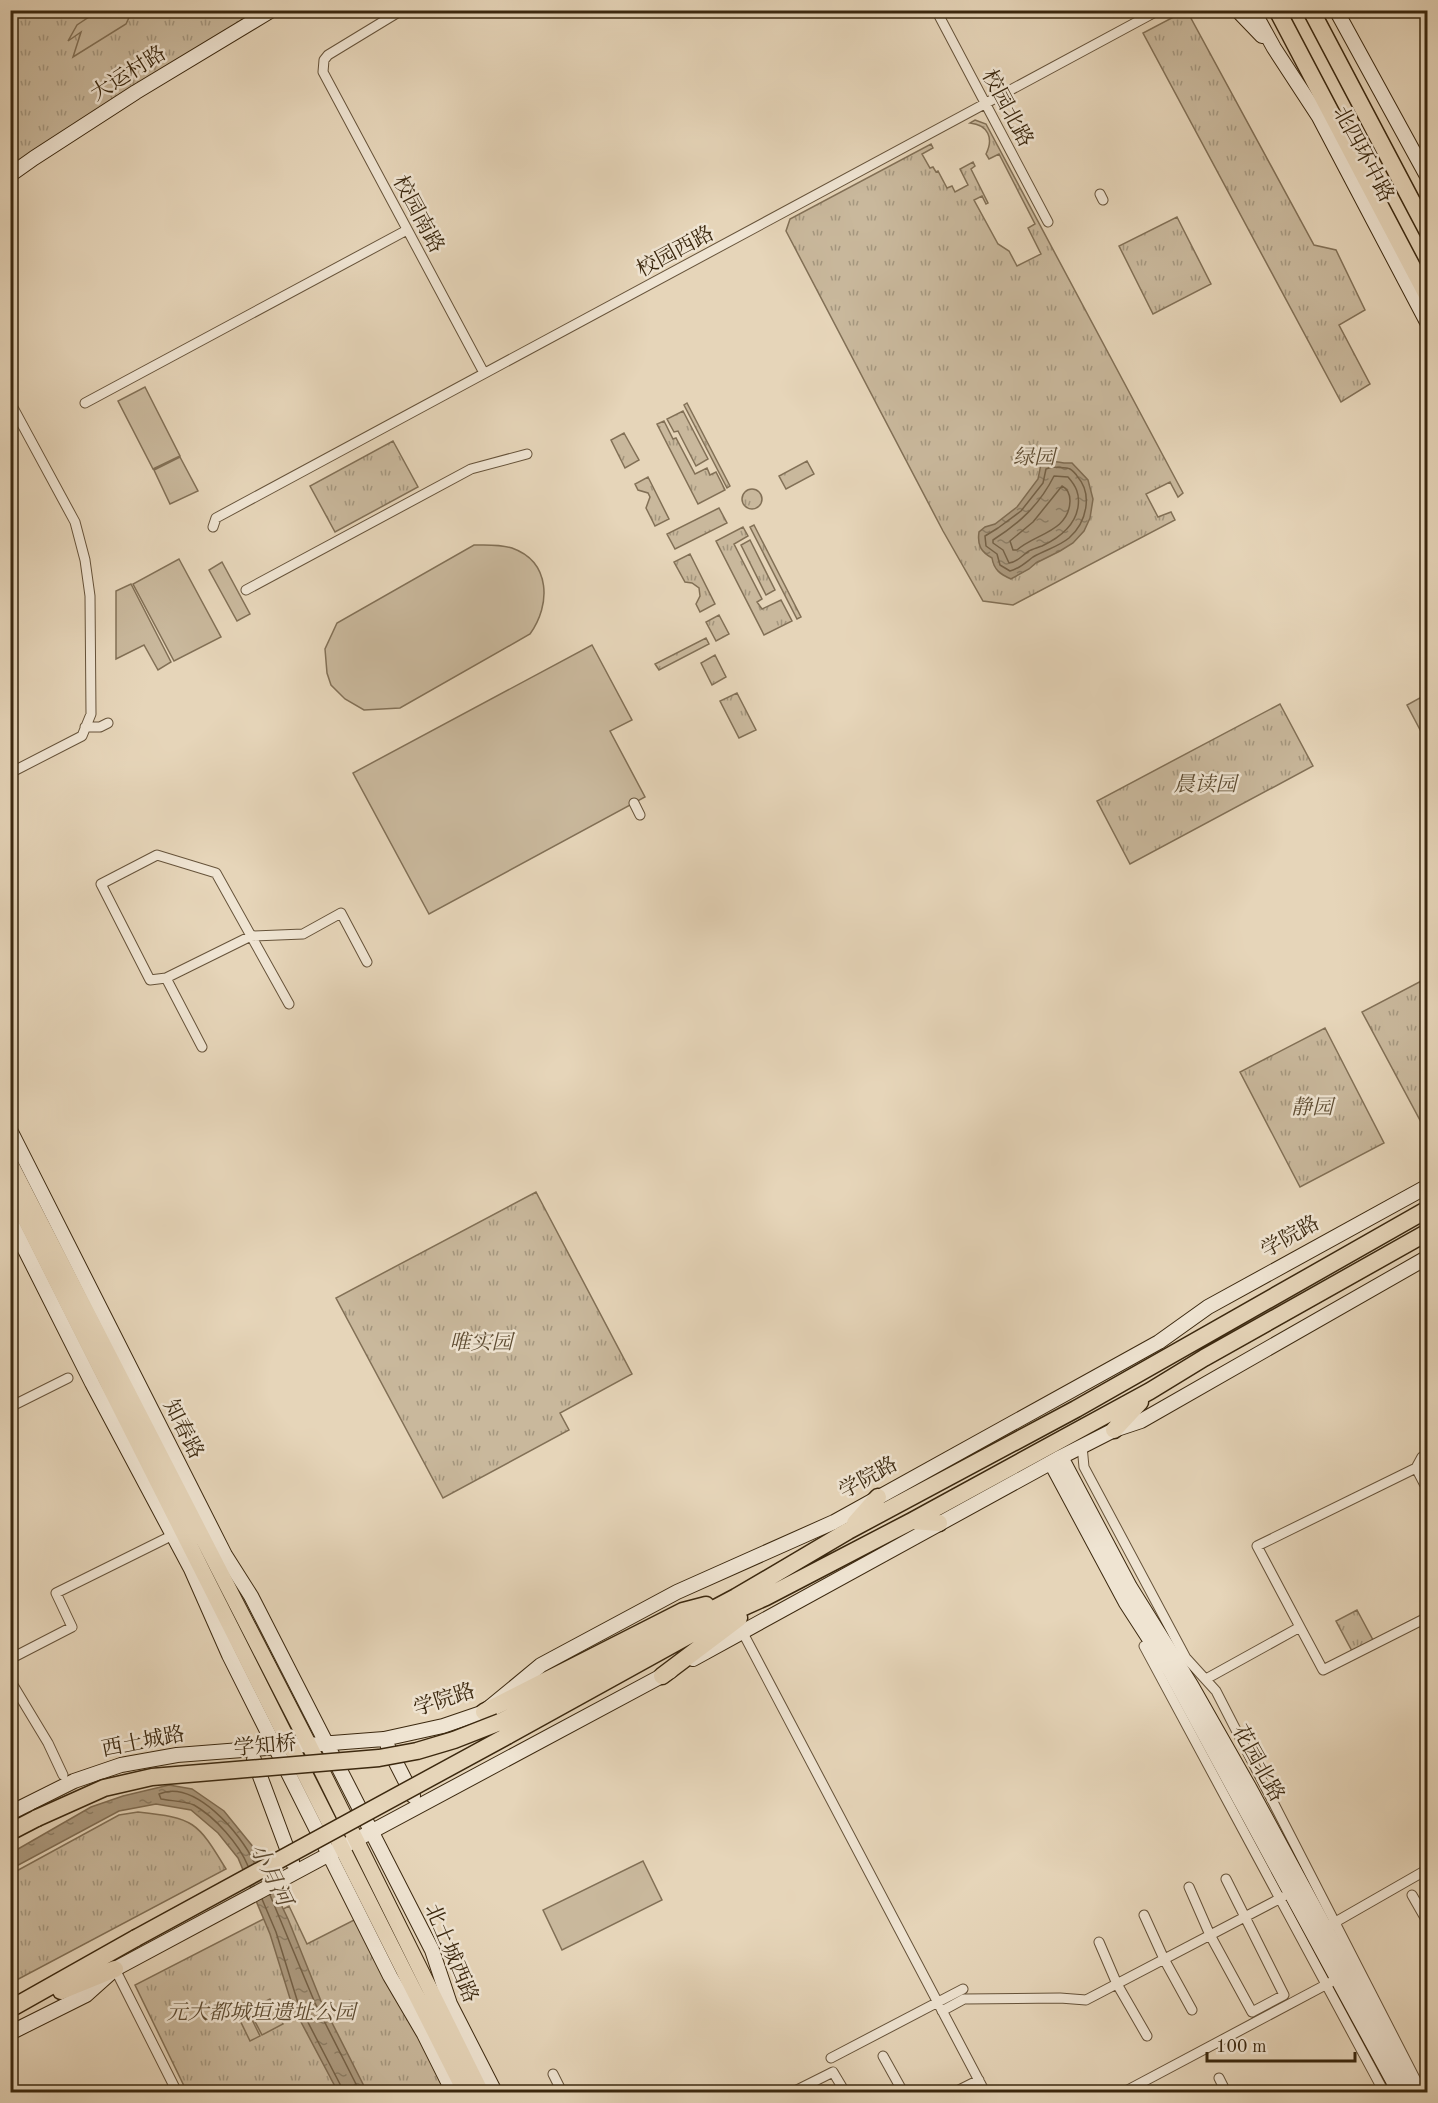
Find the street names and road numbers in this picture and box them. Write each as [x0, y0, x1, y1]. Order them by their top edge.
street label: 大运村路 [87, 41, 170, 105]
street label: 校园北路 [978, 66, 1037, 151]
street label: 北四环中路 [1329, 102, 1398, 206]
street label: 校园南路 [389, 172, 448, 257]
street label: 校园西路 [633, 222, 718, 281]
street label: 学院路 [1257, 1211, 1323, 1262]
street label: 知春路 [159, 1396, 208, 1463]
street label: 学院路 [835, 1452, 901, 1503]
street label: 学院路 [411, 1679, 478, 1720]
street label: 花园北路 [1228, 1721, 1289, 1806]
street label: 西土城路 [100, 1722, 187, 1761]
street label: 学知桥 [233, 1731, 297, 1760]
street label: 北土城西路 [420, 1900, 483, 2006]

